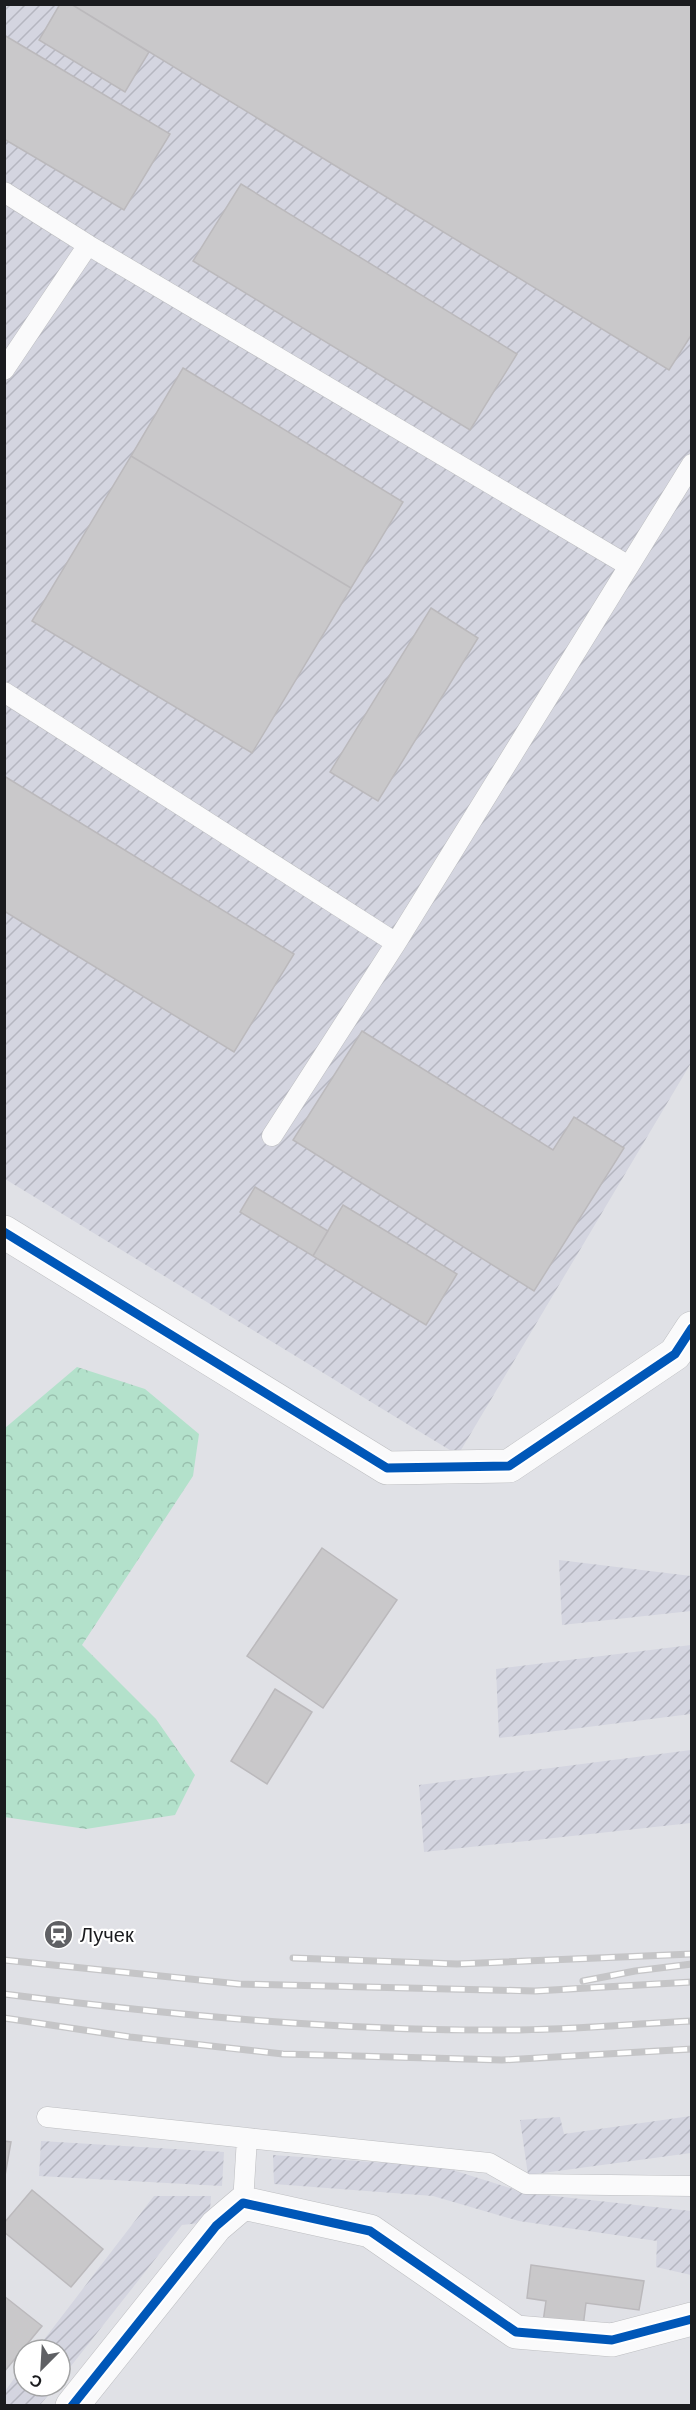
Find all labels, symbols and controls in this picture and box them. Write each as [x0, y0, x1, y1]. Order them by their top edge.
station icon: Лучек [43, 1919, 75, 1951]
place label: Лучек [80, 1922, 134, 1948]
north arrow [12, 2338, 72, 2398]
text: С [26, 2369, 46, 2393]

